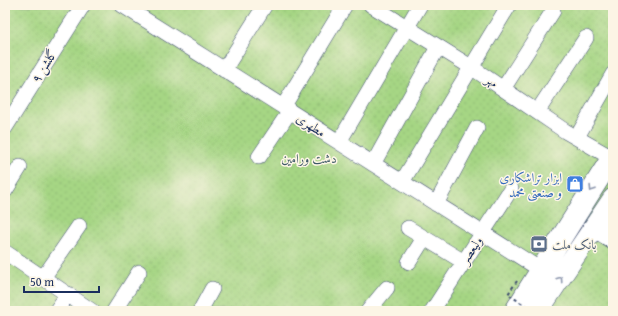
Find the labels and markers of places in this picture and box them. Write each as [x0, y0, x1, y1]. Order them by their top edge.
place label: ابزار تراشکاری و صنعتی محمد [500, 168, 562, 202]
shop icon: ابزار تراشکاری و صنعتی محمد [565, 174, 585, 194]
bank icon: بانک ملت [529, 234, 549, 254]
place label: بانک ملت [552, 235, 597, 254]

